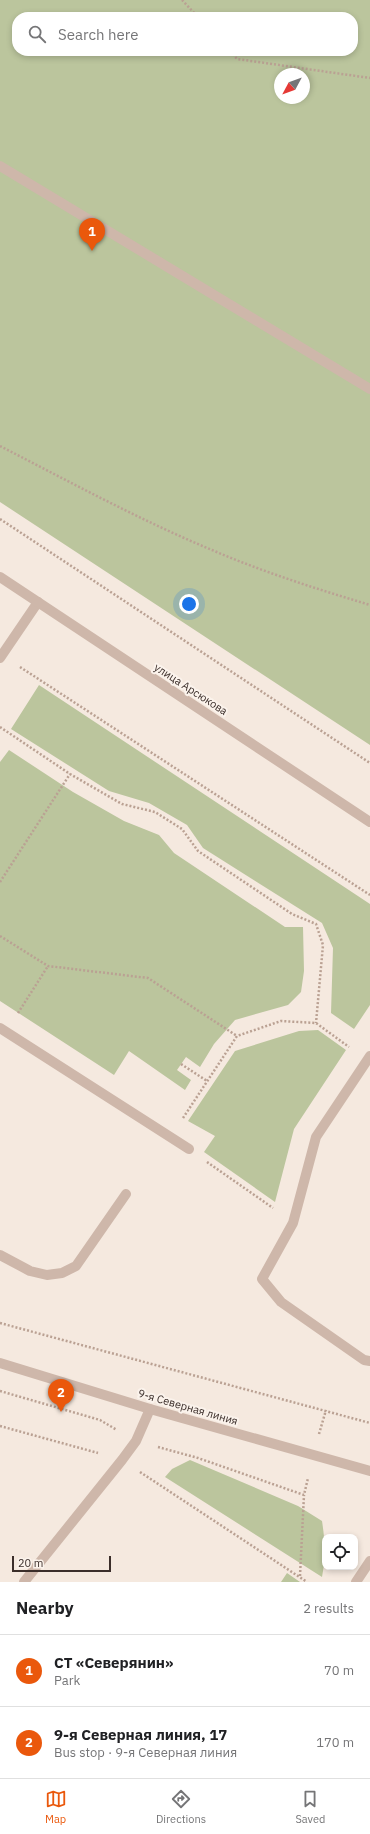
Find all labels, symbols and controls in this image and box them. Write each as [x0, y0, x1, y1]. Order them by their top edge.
search box [12, 12, 358, 56]
icon: search [26, 23, 48, 45]
text: Search here [58, 25, 138, 44]
north arrow [274, 68, 310, 104]
pin: 1 [79, 218, 105, 251]
your location [179, 594, 199, 614]
street label: улица Арсюкова [152, 660, 230, 718]
pin: 2 [48, 1379, 74, 1412]
street label: 9-я Северная линия [136, 1386, 240, 1428]
map controls [322, 1534, 358, 1570]
button: locate [322, 1534, 358, 1570]
scale bar [12, 1554, 111, 1573]
text: 20 m [18, 1556, 43, 1570]
text: Nearby [16, 1597, 74, 1619]
text: 2 results [303, 1600, 354, 1617]
text: СТ «Северянин» [54, 1653, 173, 1672]
text: 1 [25, 1662, 33, 1679]
text: 70 m [324, 1662, 354, 1679]
text: Park [54, 1672, 80, 1689]
text: 9-я Северная линия, 17 [54, 1725, 227, 1744]
text: 2 [25, 1734, 33, 1751]
text: 170 m [316, 1734, 354, 1751]
text: Bus stop · 9-я Северная линия [54, 1744, 237, 1761]
tab: Map [45, 1788, 67, 1826]
tab: Directions [156, 1788, 206, 1826]
tab: Saved [295, 1788, 325, 1826]

